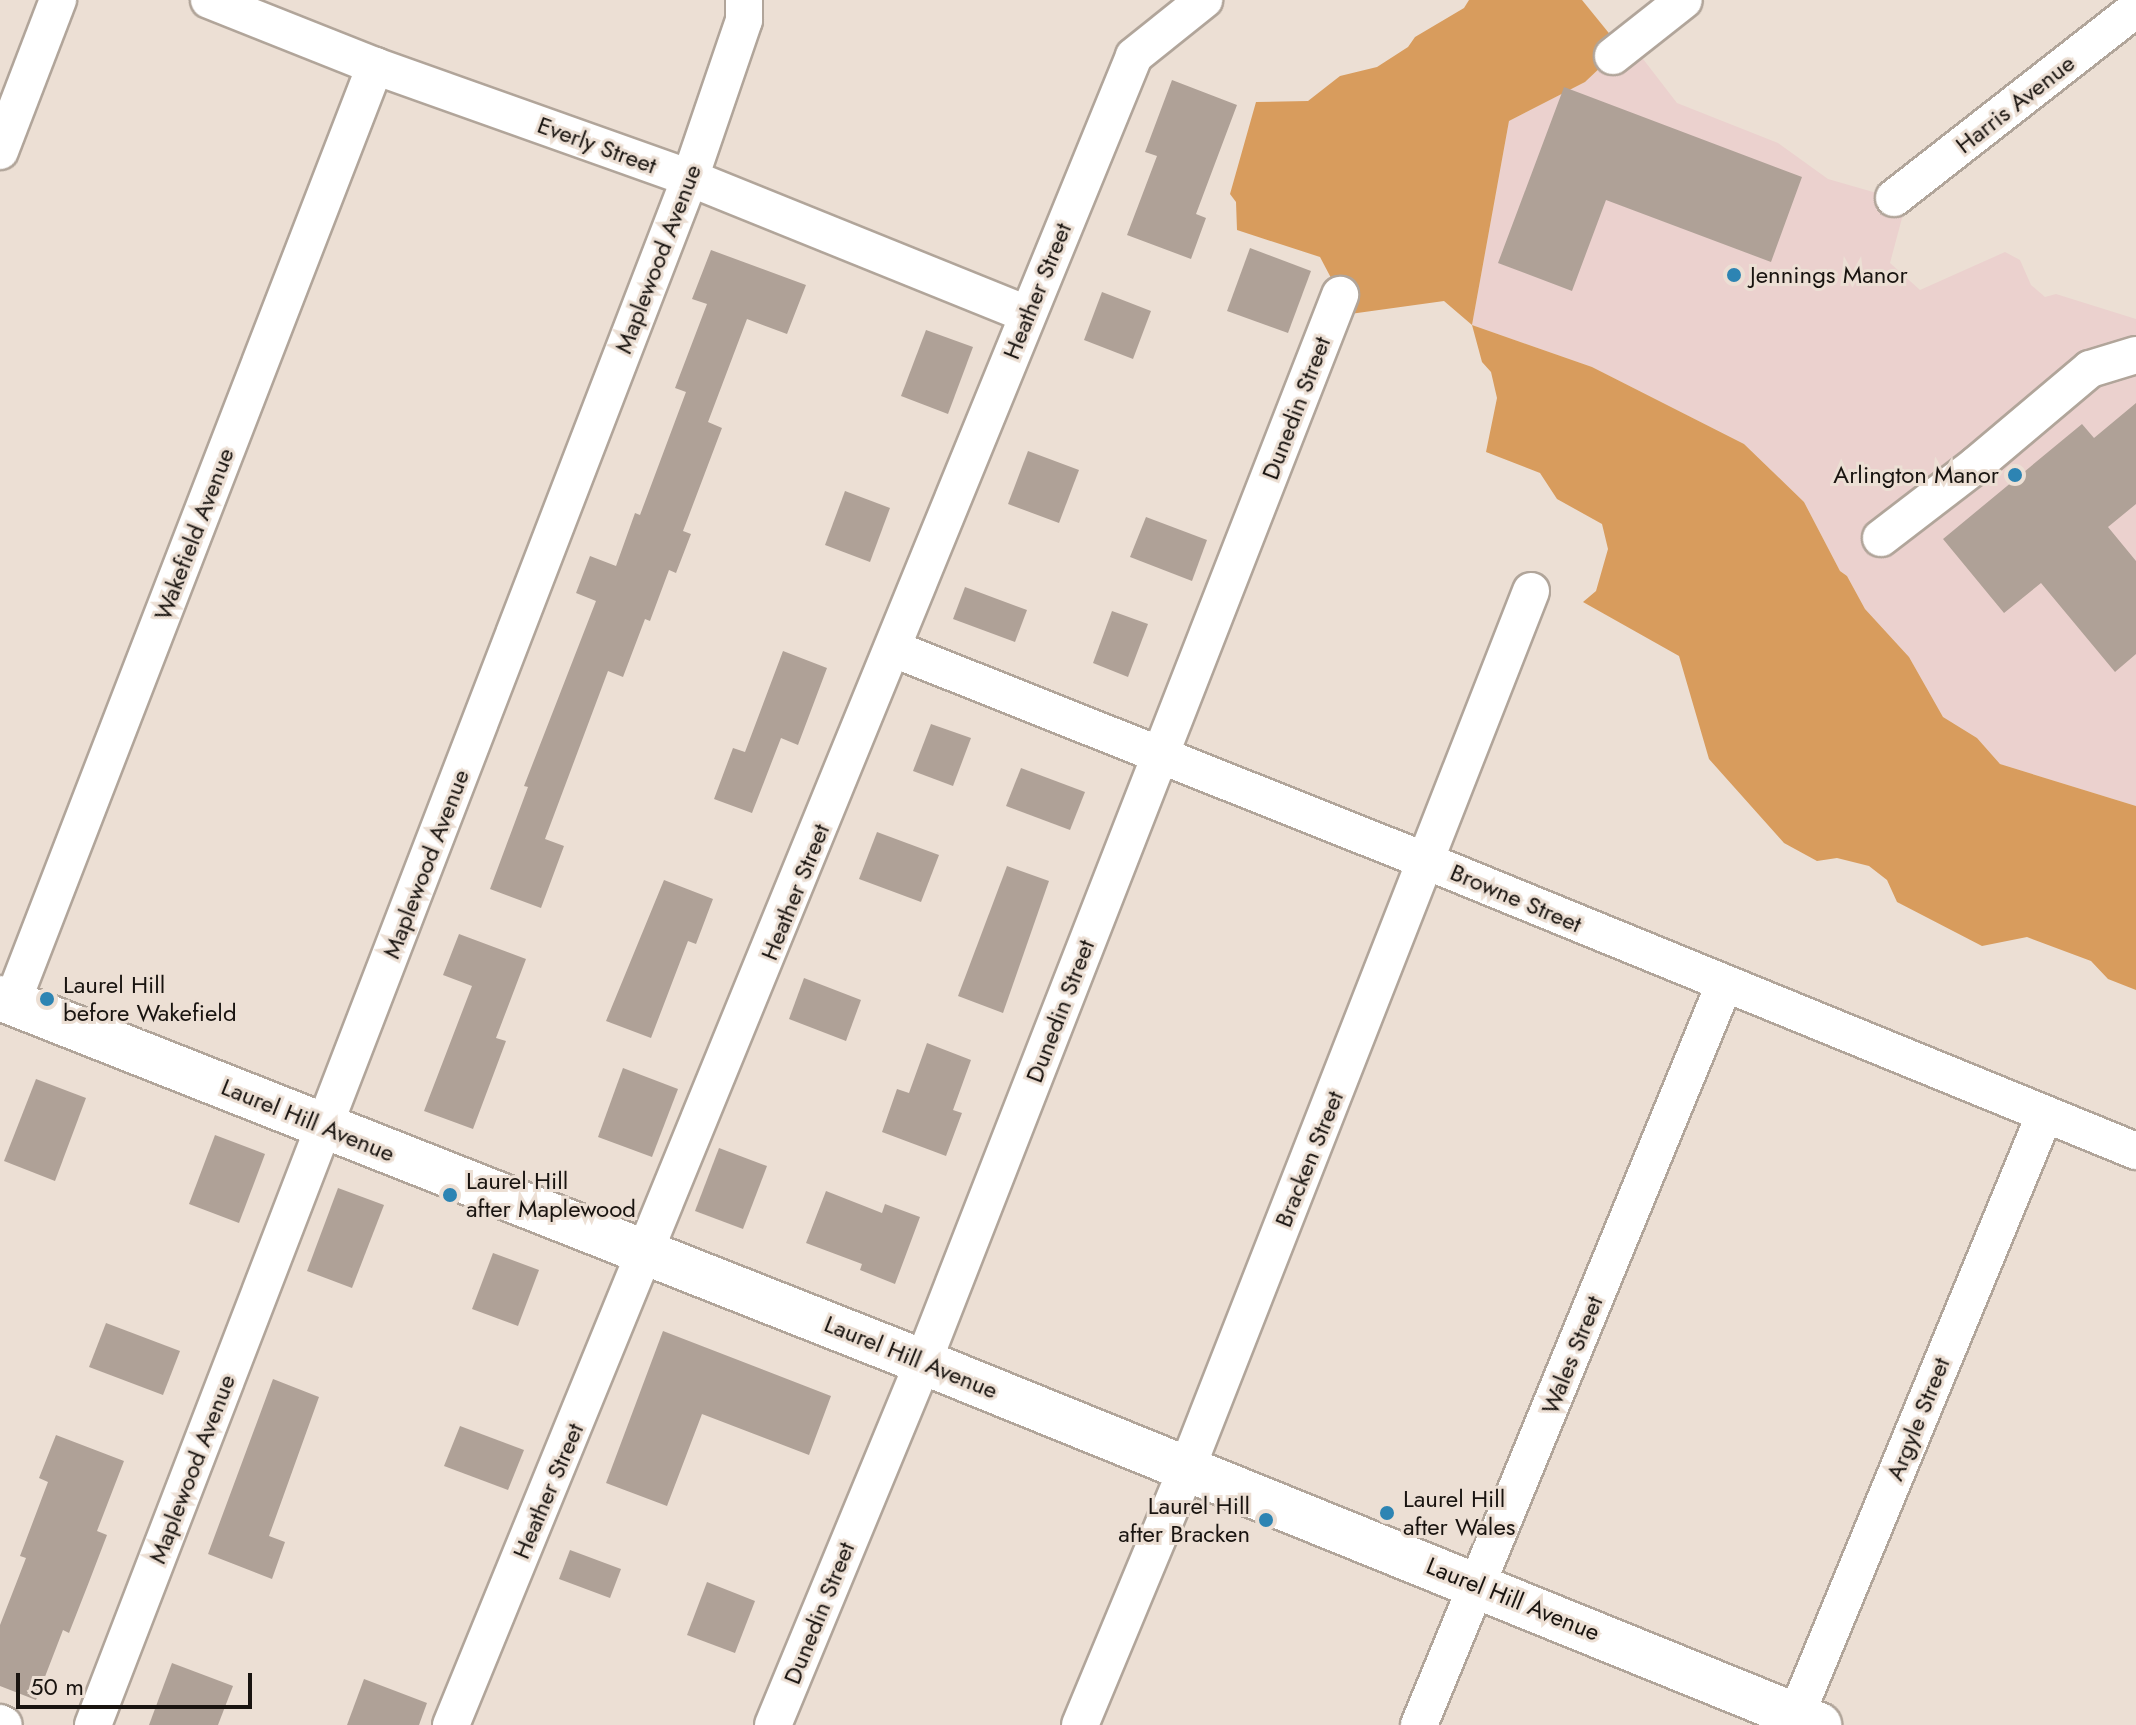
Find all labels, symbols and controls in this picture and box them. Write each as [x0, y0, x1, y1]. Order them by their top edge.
street label: Harris Avenue [1950, 49, 2080, 159]
street label: Everly Street [534, 110, 660, 180]
street label: Maplewood Avenue [609, 160, 707, 358]
street label: Heather Street [997, 219, 1077, 363]
place label: Jennings Manor [1750, 261, 1908, 289]
marker: Jennings Manor [1725, 266, 1743, 284]
street label: Dunedin Street [1256, 332, 1336, 484]
street label: Wakefield Avenue [148, 444, 240, 624]
place label: Arlington Manor [1833, 461, 1999, 489]
marker: Arlington Manor [2006, 466, 2024, 484]
street label: Maplewood Avenue [377, 765, 475, 963]
street label: Heather Street [755, 820, 835, 964]
street label: Browne Street [1446, 857, 1586, 939]
street label: Dunedin Street [1020, 935, 1100, 1087]
place label: Laurel Hill before Wakefield [63, 971, 237, 1027]
marker: Laurel Hill before Wakefield [38, 990, 56, 1008]
street label: Laurel Hill Avenue [217, 1072, 399, 1168]
street label: Bracken Street [1269, 1087, 1349, 1231]
place label: Laurel Hill after Maplewood [466, 1167, 636, 1223]
marker: Laurel Hill after Maplewood [441, 1186, 459, 1204]
street label: Wales Street [1535, 1292, 1609, 1418]
street label: Laurel Hill Avenue [820, 1309, 1002, 1405]
street label: Argyle Street [1880, 1353, 1956, 1485]
street label: Maplewood Avenue [143, 1370, 241, 1568]
street label: Heather Street [507, 1419, 589, 1563]
place label: Laurel Hill after Wales [1403, 1485, 1515, 1541]
place label: Laurel Hill after Bracken [1118, 1492, 1250, 1548]
marker: Laurel Hill after Wales [1378, 1504, 1396, 1522]
marker: Laurel Hill after Bracken [1257, 1511, 1275, 1529]
street label: Dunedin Street [777, 1538, 861, 1688]
street label: Laurel Hill Avenue [1422, 1551, 1604, 1647]
scale bar [20, 1657, 256, 1707]
text: 50 m [30, 1669, 84, 1704]

